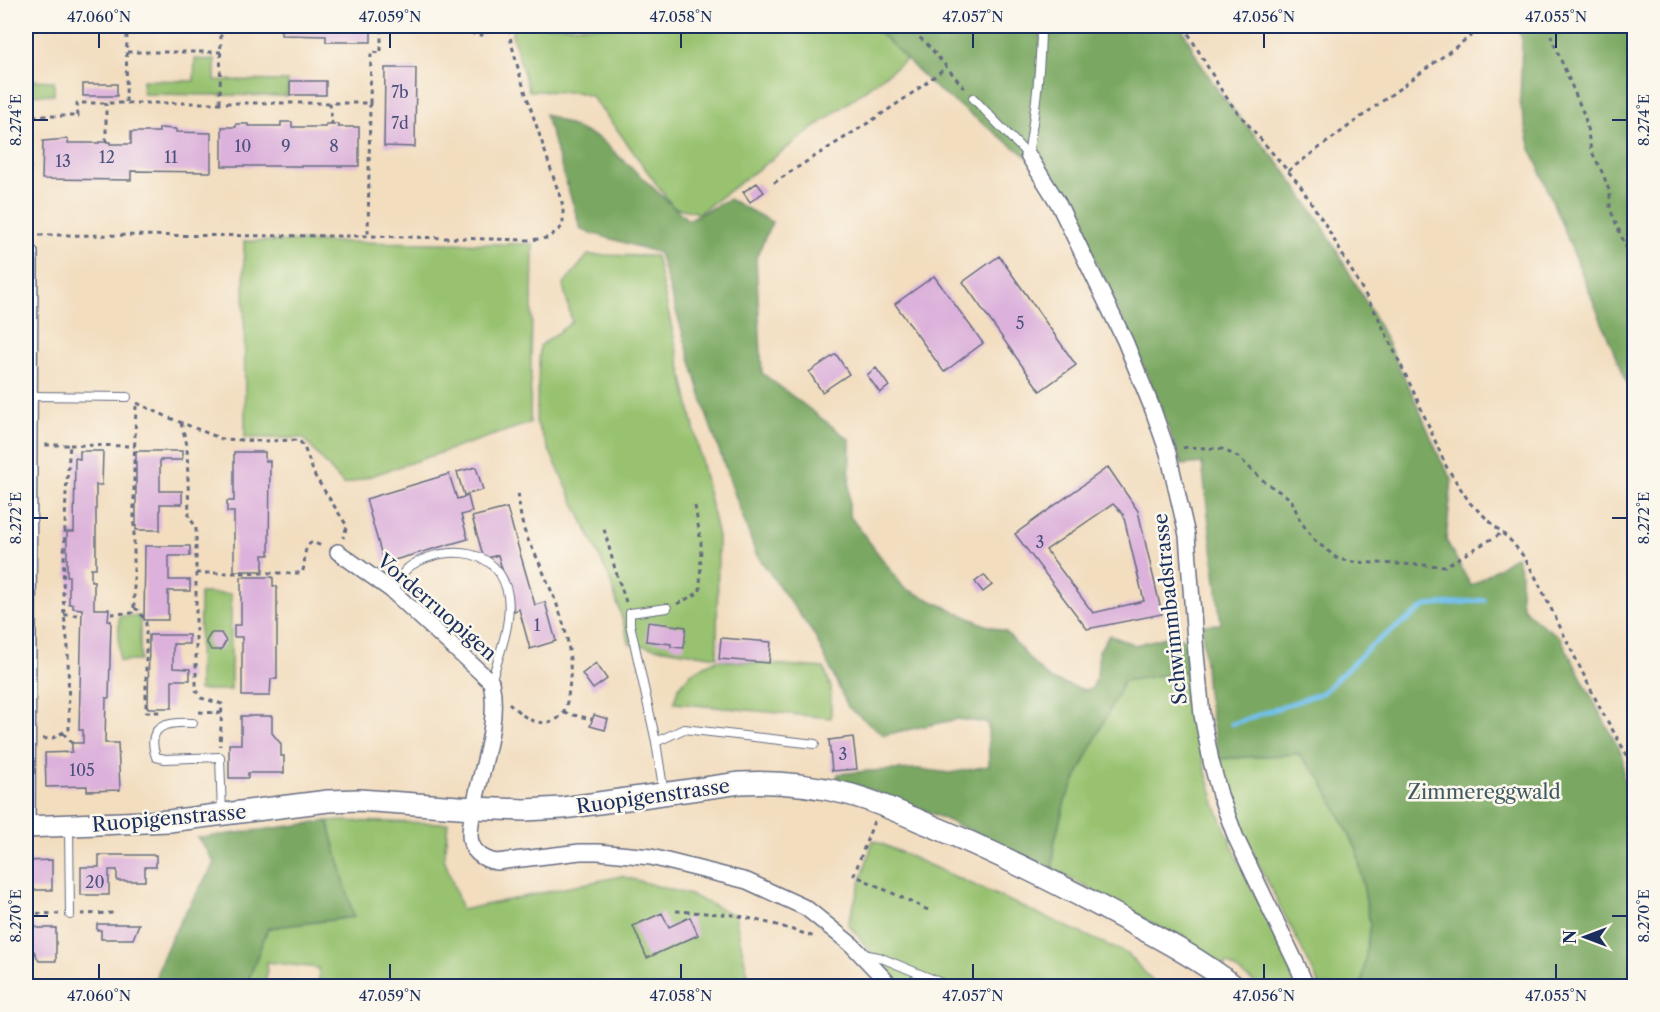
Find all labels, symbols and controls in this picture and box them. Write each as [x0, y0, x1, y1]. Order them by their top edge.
text: 47.060°N [67, 7, 131, 26]
text: 47.059°N [359, 7, 421, 26]
text: 47.058°N [650, 7, 712, 26]
text: 47.057°N [942, 7, 1004, 26]
text: 47.056°N [1233, 7, 1295, 26]
text: 47.055°N [1525, 7, 1587, 26]
house number: 7b [391, 82, 409, 102]
text: 8.274°E [6, 94, 25, 146]
text: 8.274°E [1634, 94, 1653, 146]
house number: 7d [391, 113, 409, 133]
house number: 10 [235, 136, 251, 156]
house number: 9 [281, 136, 291, 156]
house number: 8 [329, 136, 339, 156]
house number: 12 [99, 147, 115, 167]
house number: 11 [164, 147, 178, 167]
house number: 13 [55, 151, 71, 171]
house number: 5 [1016, 313, 1024, 333]
text: 8.272°E [6, 492, 25, 544]
text: 8.272°E [1634, 492, 1653, 544]
street label: Schwimmbadstrasse [1148, 512, 1192, 706]
house number: 3 [1036, 532, 1044, 552]
street label: Vorderruopigen [372, 548, 502, 666]
house number: 1 [534, 615, 541, 635]
house number: 3 [839, 744, 847, 764]
house number: 105 [69, 760, 95, 780]
street label: Ruopigenstrasse [575, 773, 731, 819]
park label: Zimmereggwald [1407, 780, 1561, 804]
street label: Ruopigenstrasse [91, 799, 247, 837]
house number: 20 [85, 872, 105, 892]
text: 8.270°E [6, 889, 25, 943]
text: 8.270°E [1634, 889, 1653, 943]
north arrow [1555, 907, 1615, 967]
text: N [1560, 930, 1580, 944]
text: 47.060°N [67, 986, 131, 1005]
text: 47.059°N [359, 986, 421, 1005]
text: 47.058°N [650, 986, 712, 1005]
text: 47.057°N [942, 986, 1004, 1005]
text: 47.056°N [1233, 986, 1295, 1005]
text: 47.055°N [1525, 986, 1587, 1005]

